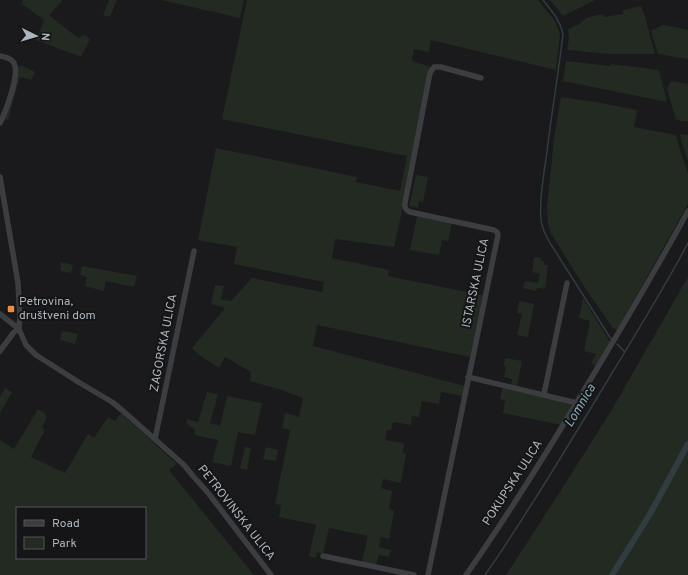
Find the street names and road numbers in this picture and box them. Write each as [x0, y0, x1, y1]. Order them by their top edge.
street label: ISTARSKA ULICA [459, 237, 493, 329]
street label: ZAGORSKA ULICA [147, 293, 181, 393]
street label: POKUPSKA ULICA [479, 437, 547, 529]
street label: PETROVINSKA ULICA [194, 462, 278, 564]

